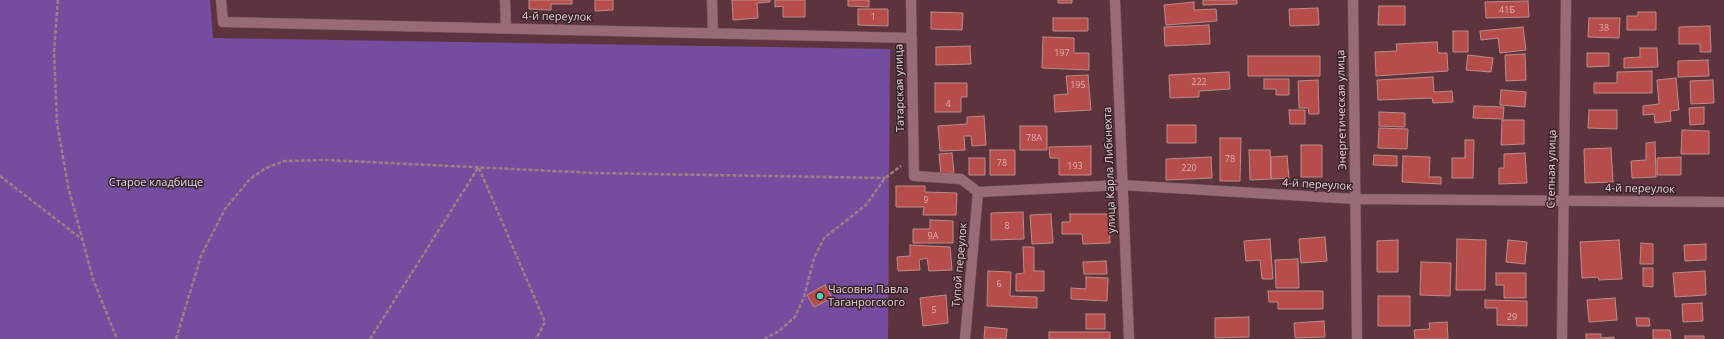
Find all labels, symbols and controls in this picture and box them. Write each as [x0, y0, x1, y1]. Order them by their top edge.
house number: 41Б [1499, 5, 1515, 15]
street label: 4-й переулок [522, 10, 592, 24]
house number: 1 [870, 12, 876, 22]
house number: 38 [1599, 23, 1609, 33]
street label: Татарская улица [893, 44, 907, 132]
house number: 197 [1054, 48, 1070, 58]
street label: Энергетическая улица [1334, 50, 1350, 170]
house number: 222 [1191, 77, 1207, 87]
house number: 195 [1070, 80, 1086, 90]
house number: 4 [945, 99, 951, 109]
street label: улица Карла Либкнехта [1101, 107, 1119, 233]
street label: Степная улица [1545, 129, 1559, 209]
house number: 78А [1026, 133, 1042, 143]
house number: 78 [1225, 154, 1235, 164]
house number: 78 [997, 158, 1007, 168]
house number: 193 [1067, 161, 1083, 171]
house number: 220 [1181, 163, 1197, 173]
park label: Старое кладбище [109, 176, 203, 190]
street label: 4-й переулок [1282, 177, 1352, 193]
street label: 4-й переулок [1605, 182, 1675, 196]
house number: 9 [923, 195, 929, 205]
house number: 8 [1004, 221, 1010, 231]
street label: Тупой переулок [950, 222, 970, 308]
house number: 9А [928, 231, 938, 241]
house number: 6 [996, 279, 1002, 289]
place label: Часовня Павла Таганрогского [828, 283, 909, 309]
marker: Часовня Павла Таганрогского [815, 291, 825, 301]
house number: 5 [931, 305, 937, 315]
house number: 29 [1507, 312, 1517, 322]

